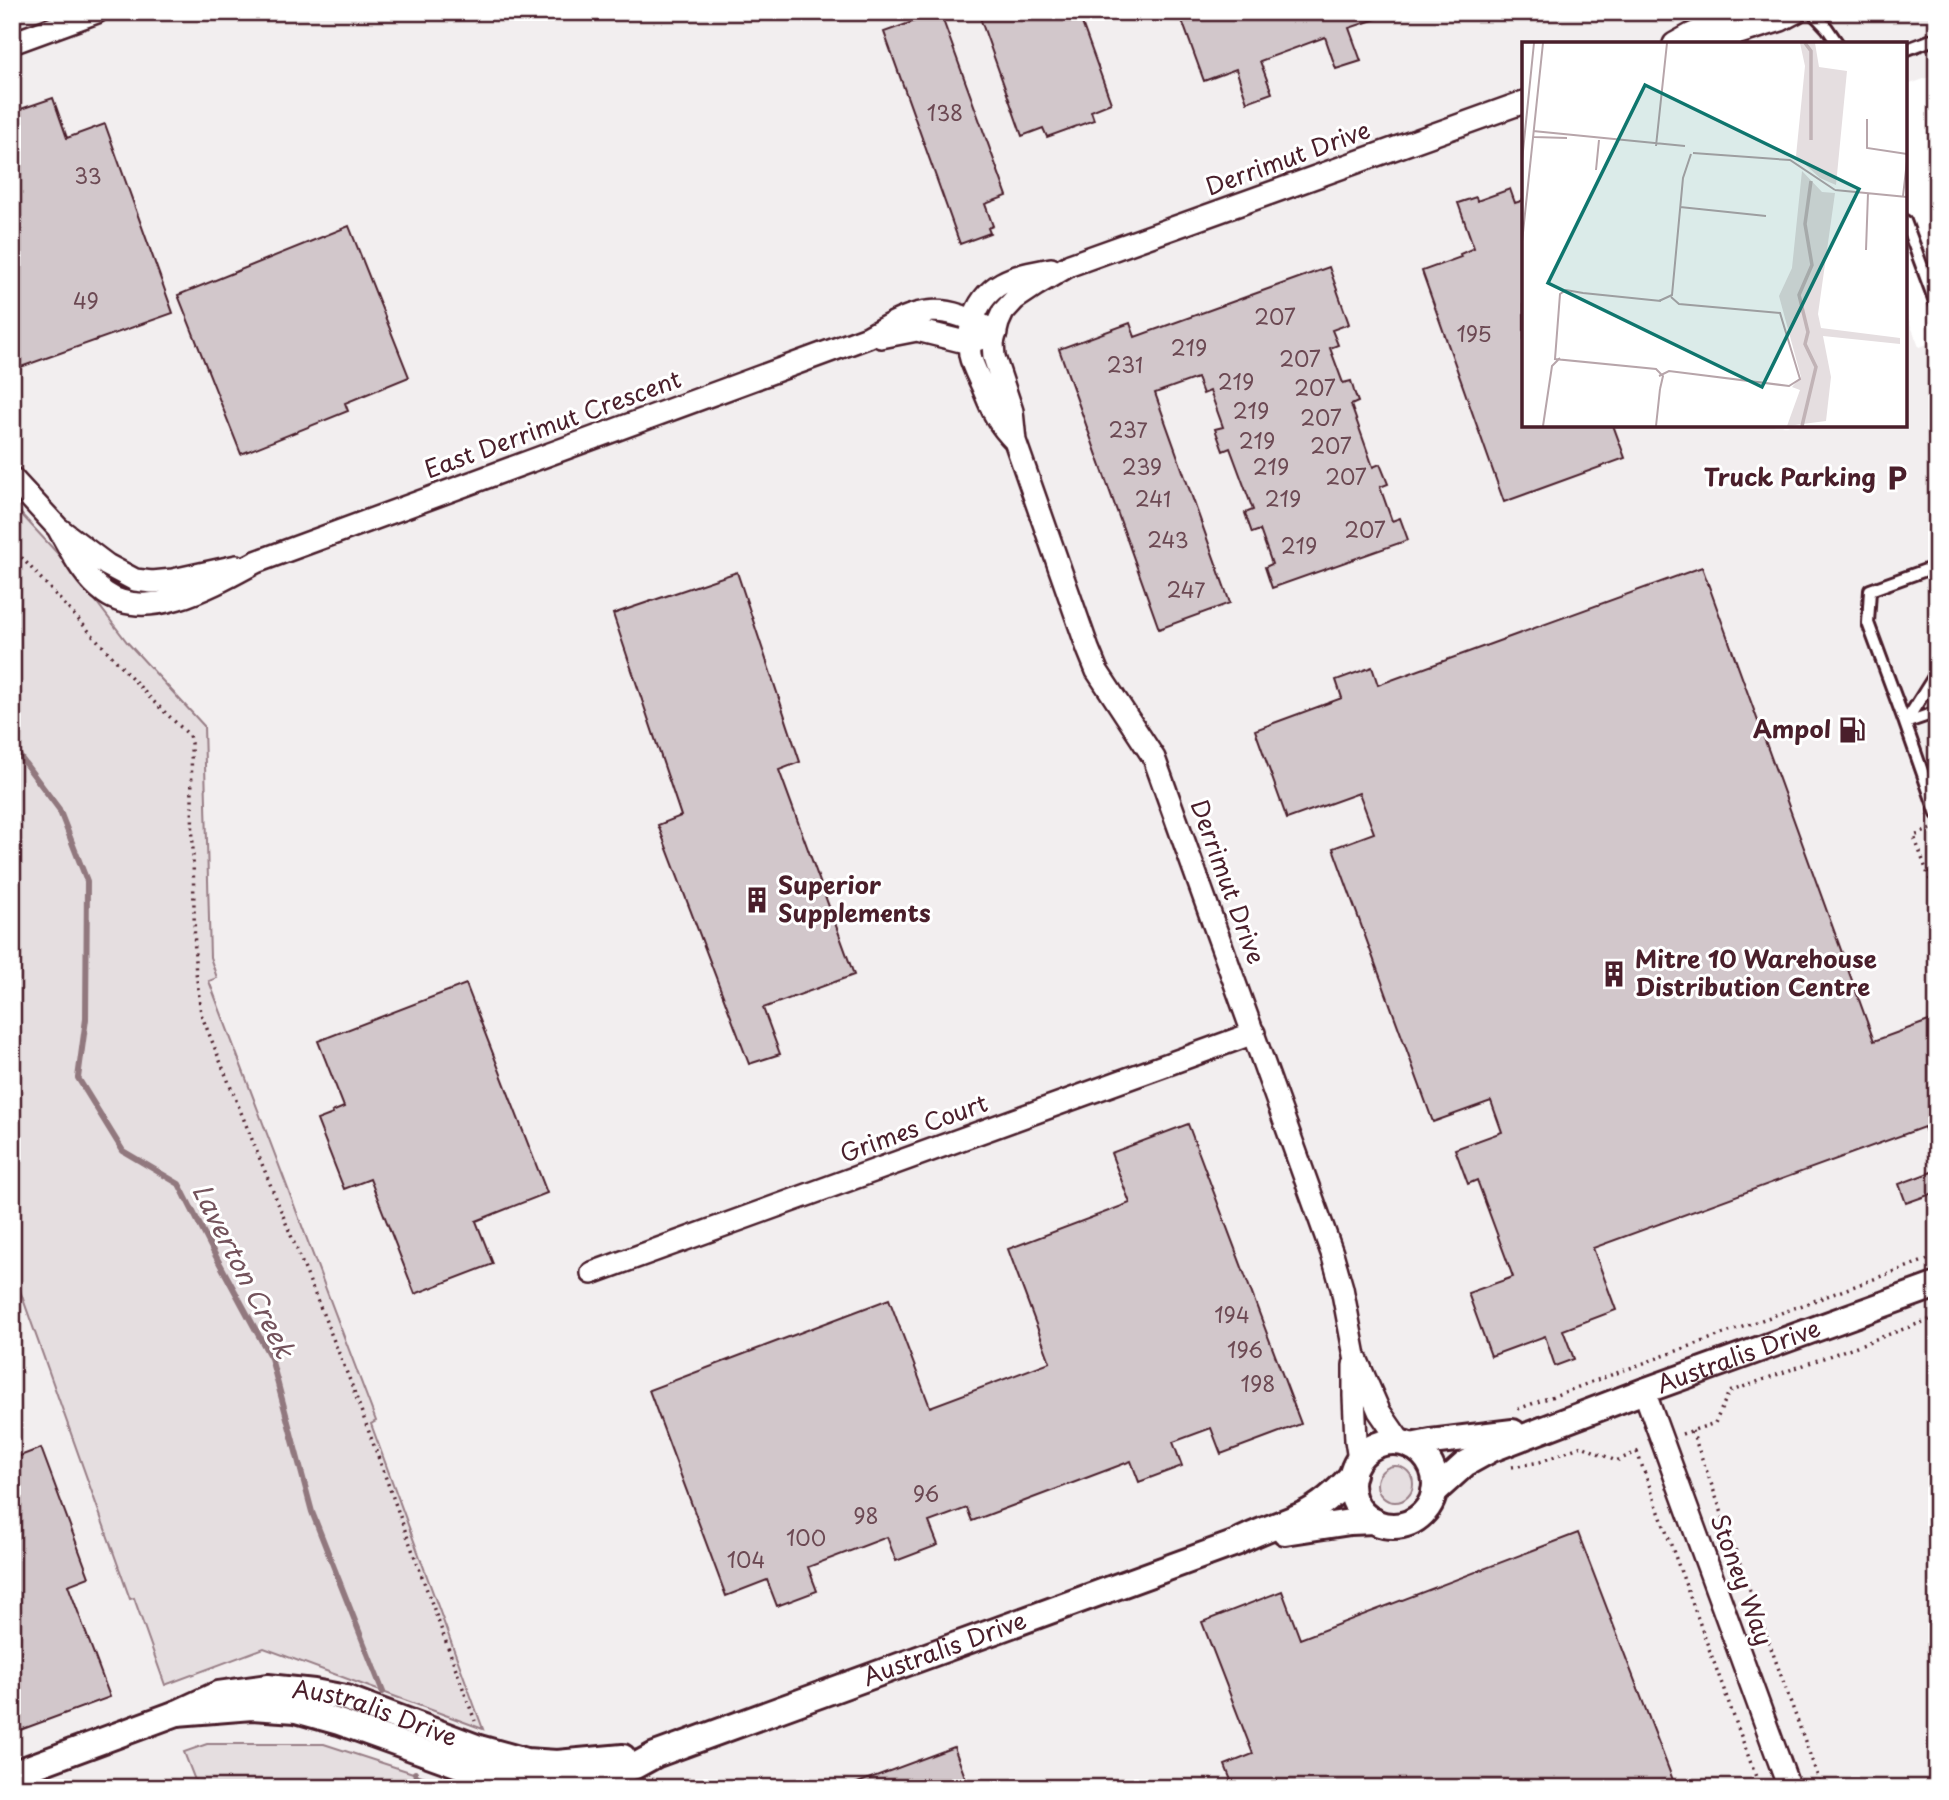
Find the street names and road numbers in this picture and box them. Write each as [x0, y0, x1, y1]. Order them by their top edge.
street label: Derrimut Drive [1200, 111, 1375, 204]
street label: East Derrimut Crescent [419, 360, 686, 486]
street label: Derrimut Drive [1182, 794, 1275, 969]
street label: Grimes Court [834, 1084, 992, 1170]
street label: Australis Drive [1651, 1309, 1825, 1401]
street label: Stoney Way [1702, 1509, 1783, 1650]
street label: Australis Drive [857, 1601, 1031, 1694]
street label: Australis Drive [290, 1670, 463, 1754]

